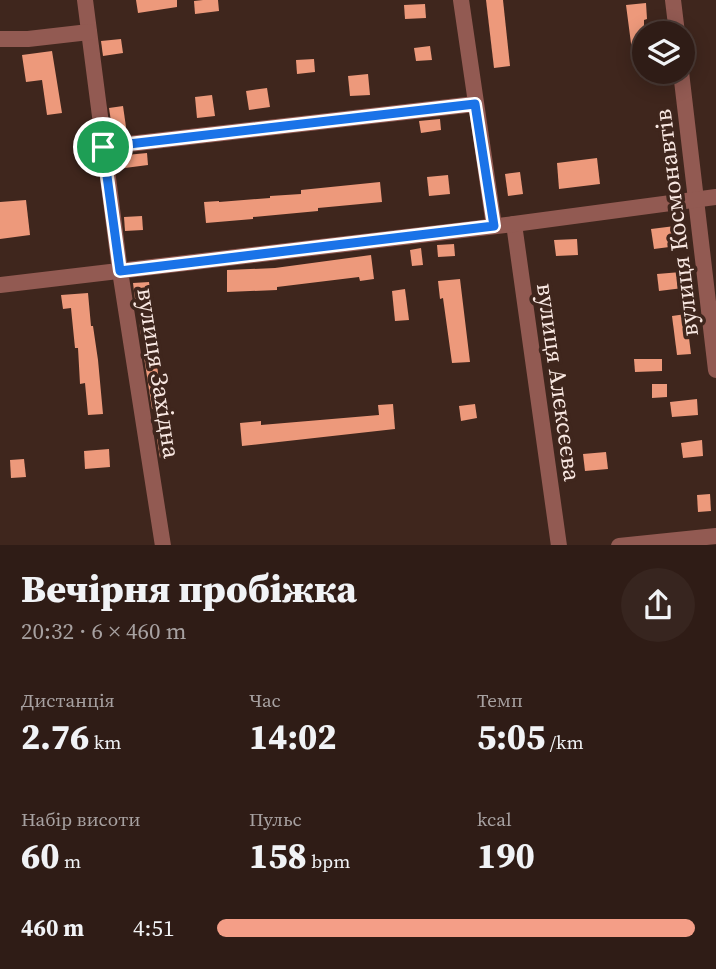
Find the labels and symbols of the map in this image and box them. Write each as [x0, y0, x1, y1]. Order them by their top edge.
street label: вулиця Космонавтів [646, 108, 706, 338]
pin [73, 117, 133, 177]
street label: вулиця Алєксєєва [529, 281, 589, 484]
street label: вулиця Західна [129, 285, 189, 461]

